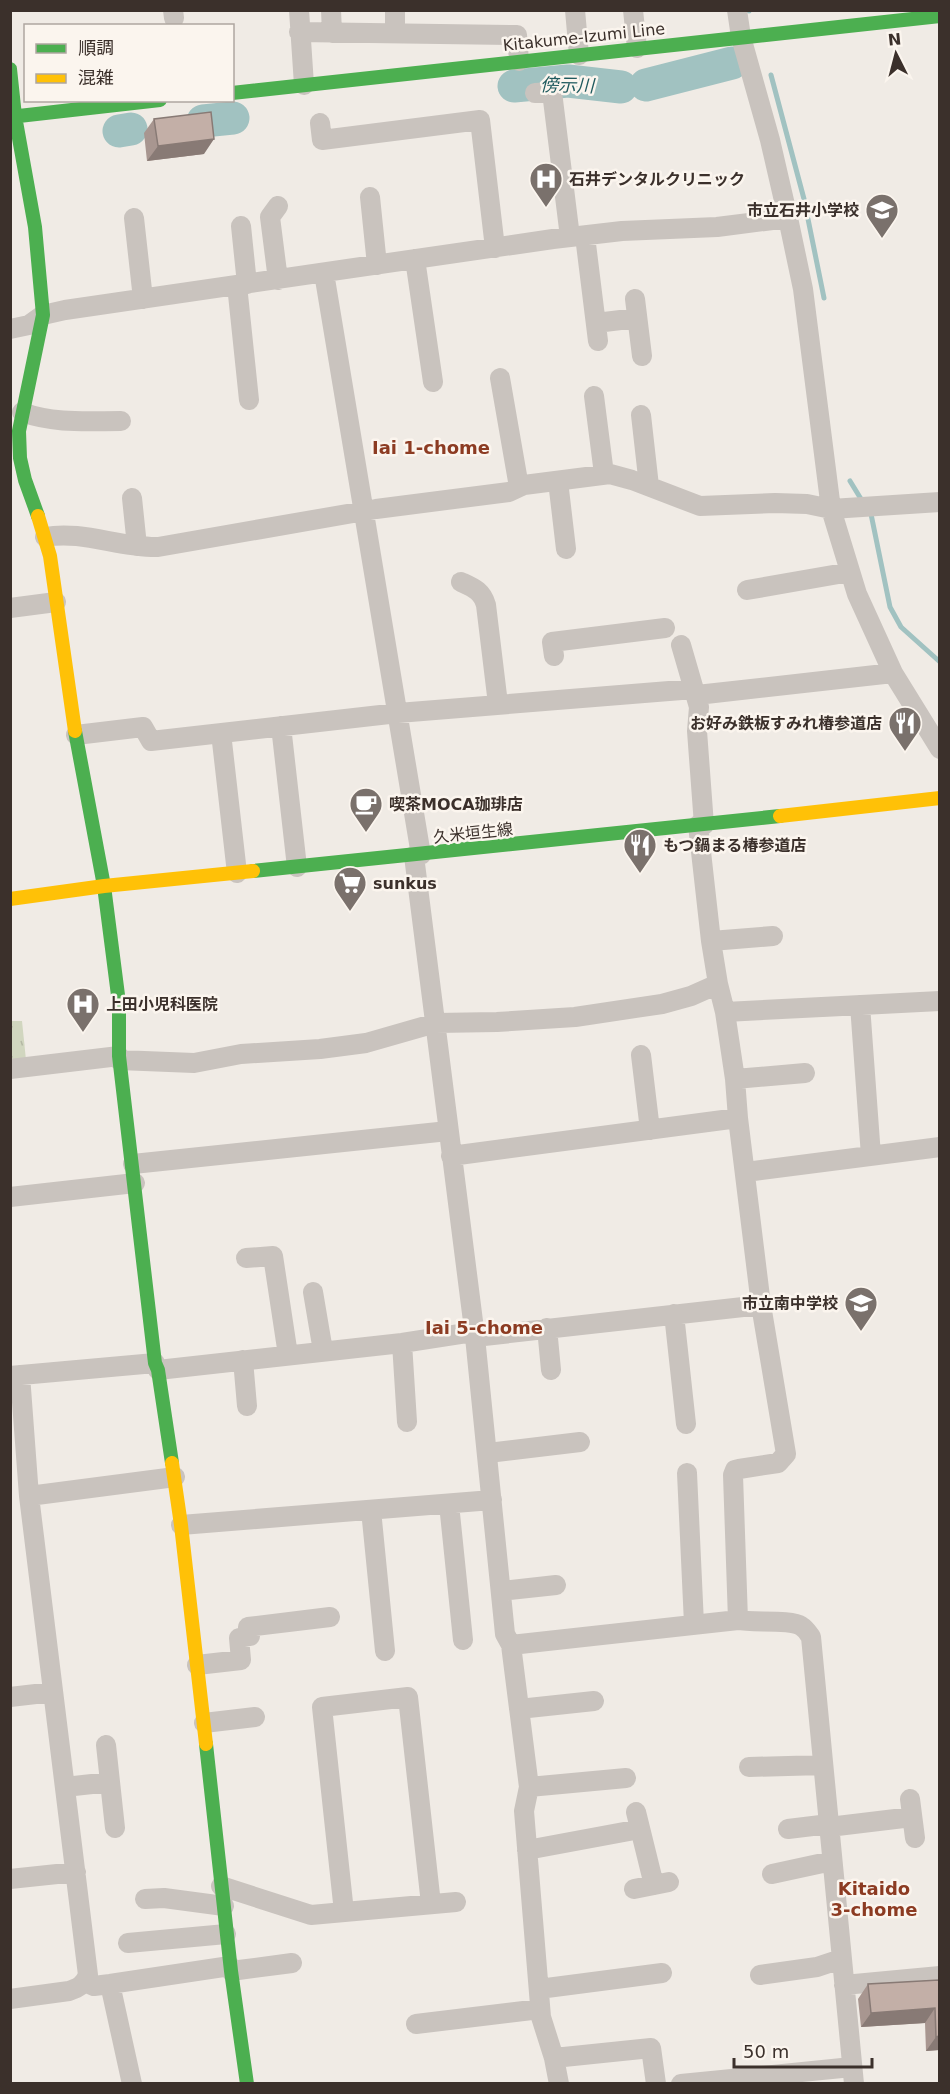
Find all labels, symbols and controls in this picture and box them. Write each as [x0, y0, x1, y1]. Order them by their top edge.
street label: Kitakume-Izumi Line [502, 19, 666, 55]
legend [24, 24, 234, 102]
north arrow [866, 24, 926, 84]
text: N [887, 29, 902, 50]
text: 順調 [78, 37, 114, 58]
text: 混雑 [78, 67, 114, 88]
water label: 傍示川 [540, 74, 596, 96]
hospital icon: 石井デンタルクリニック [528, 161, 564, 208]
place label: 石井デンタルクリニック [569, 170, 745, 189]
school or university icon: 市立石井小学校 [864, 192, 900, 239]
place label: 市立石井小学校 [747, 201, 859, 220]
district label: Iai 1-chome [372, 437, 490, 458]
restaurant icon: お好み鉄板すみれ椿参道店 [887, 705, 923, 752]
place label: お好み鉄板すみれ椿参道店 [690, 714, 882, 733]
cafe icon: 喫茶MOCA珈琲店 [348, 786, 384, 833]
place label: 喫茶MOCA珈琲店 [389, 795, 523, 814]
street label: 久米垣生線 [432, 819, 514, 847]
restaurant icon: もつ鍋まる椿参道店 [622, 827, 658, 874]
place label: もつ鍋まる椿参道店 [663, 836, 806, 855]
supermarket icon: sunkus [332, 865, 368, 912]
place label: sunkus [373, 874, 437, 893]
hospital icon: 上田小児科医院 [65, 986, 101, 1033]
place label: 上田小児科医院 [106, 995, 218, 1014]
school or university icon: 市立南中学校 [843, 1285, 879, 1332]
place label: 市立南中学校 [742, 1294, 838, 1313]
district label: Iai 5-chome [425, 1317, 543, 1338]
district label: Kitaido 3-chome [831, 1878, 917, 1920]
scale bar [734, 2031, 872, 2069]
text: 50 m [743, 2041, 789, 2062]

